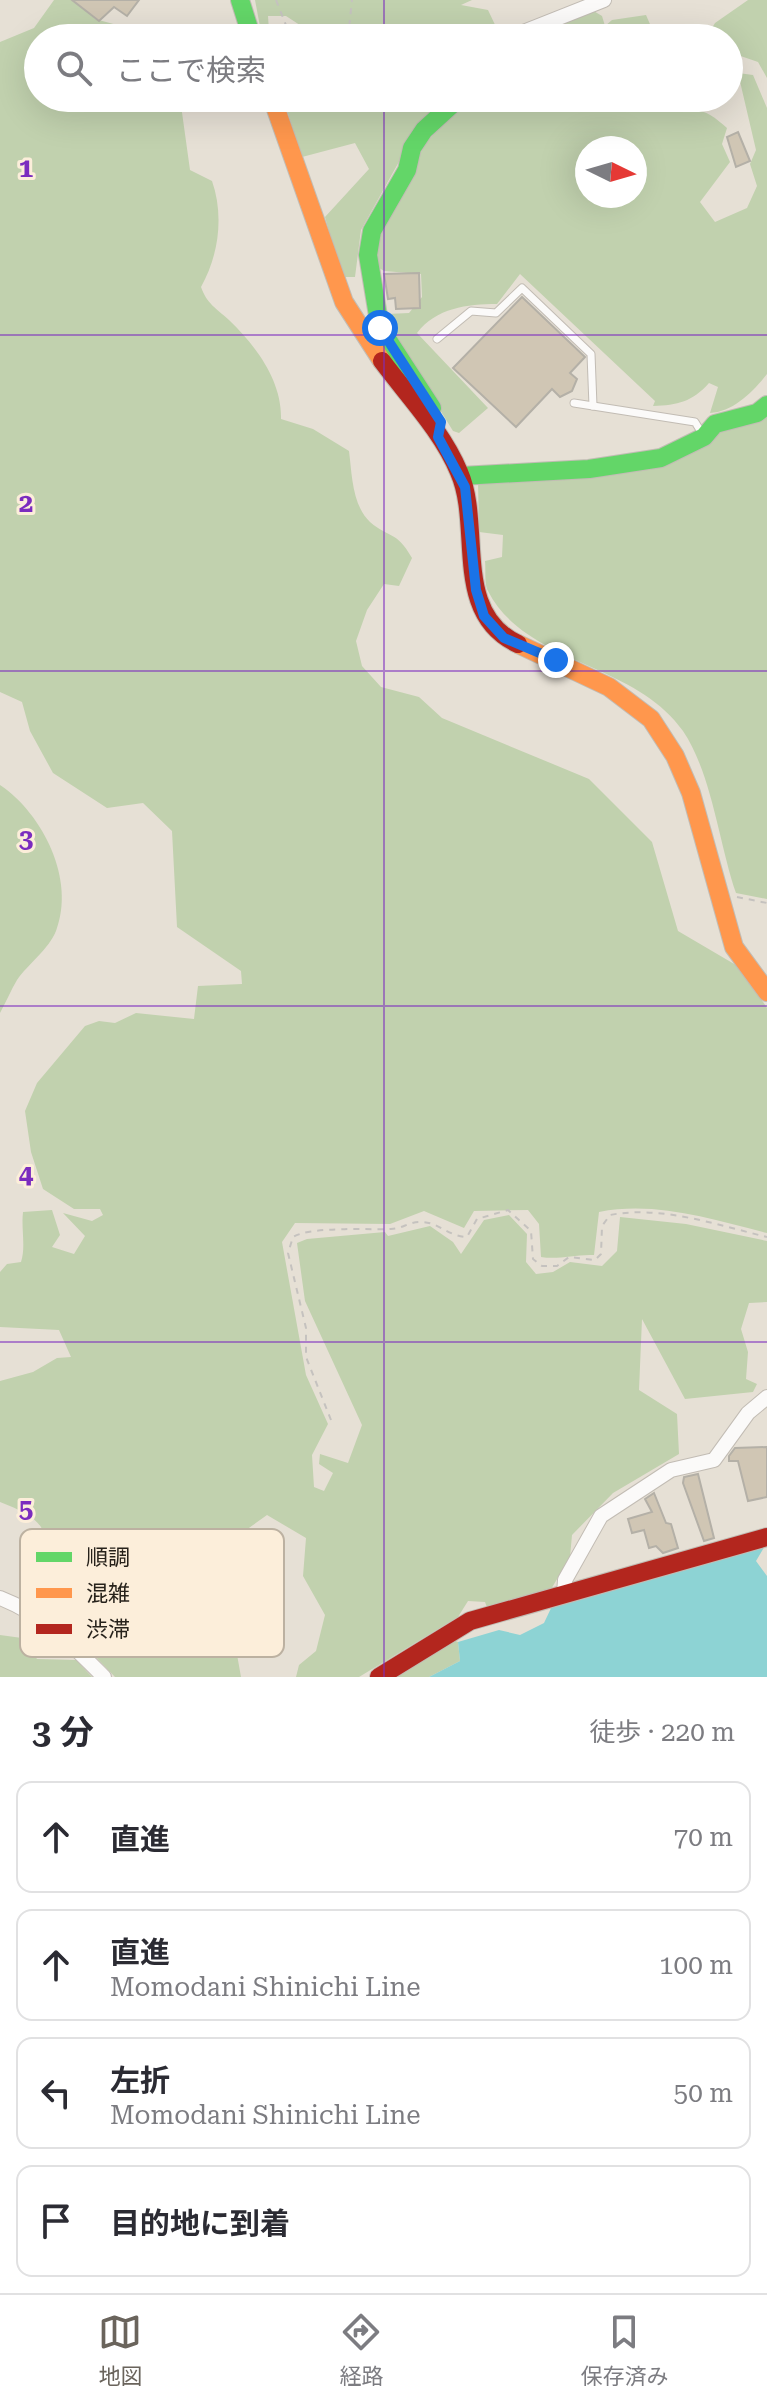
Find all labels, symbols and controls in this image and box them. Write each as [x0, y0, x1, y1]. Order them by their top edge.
search box [24, 24, 743, 112]
icon: search [52, 46, 96, 90]
text: ここで検索 [116, 53, 266, 88]
north arrow [575, 136, 647, 208]
text: 1 [19, 153, 33, 183]
route start [362, 310, 398, 346]
text: 2 [19, 488, 33, 518]
route end [538, 642, 574, 678]
text: 3 [19, 824, 33, 854]
text: 4 [19, 1159, 34, 1189]
text: 5 [19, 1494, 33, 1524]
legend [20, 1529, 284, 1657]
text: 順調 [86, 1545, 130, 1570]
text: 混雑 [86, 1581, 130, 1606]
text: 渋滞 [86, 1617, 130, 1642]
text: 3 分 [32, 1712, 94, 1752]
text: 徒歩 · 220 m [589, 1717, 735, 1747]
icon: ahead [34, 1815, 78, 1859]
text: 直進 [110, 1822, 170, 1857]
text: 70 m [674, 1822, 733, 1852]
text: 直進 [110, 1935, 170, 1970]
icon: ahead [34, 1943, 78, 1987]
text: 100 m [659, 1950, 733, 1980]
text: Momodani Shinichi Line [110, 1972, 421, 2002]
text: 左折 [110, 2063, 170, 2098]
icon: left [34, 2071, 78, 2115]
text: 50 m [674, 2078, 733, 2108]
text: Momodani Shinichi Line [110, 2100, 421, 2130]
icon: arrive [34, 2199, 78, 2243]
text: 目的地に到着 [110, 2206, 290, 2241]
tab: 地図 [98, 2310, 143, 2390]
tab: 経路 [339, 2310, 384, 2390]
tab: 保存済み [580, 2310, 669, 2390]

